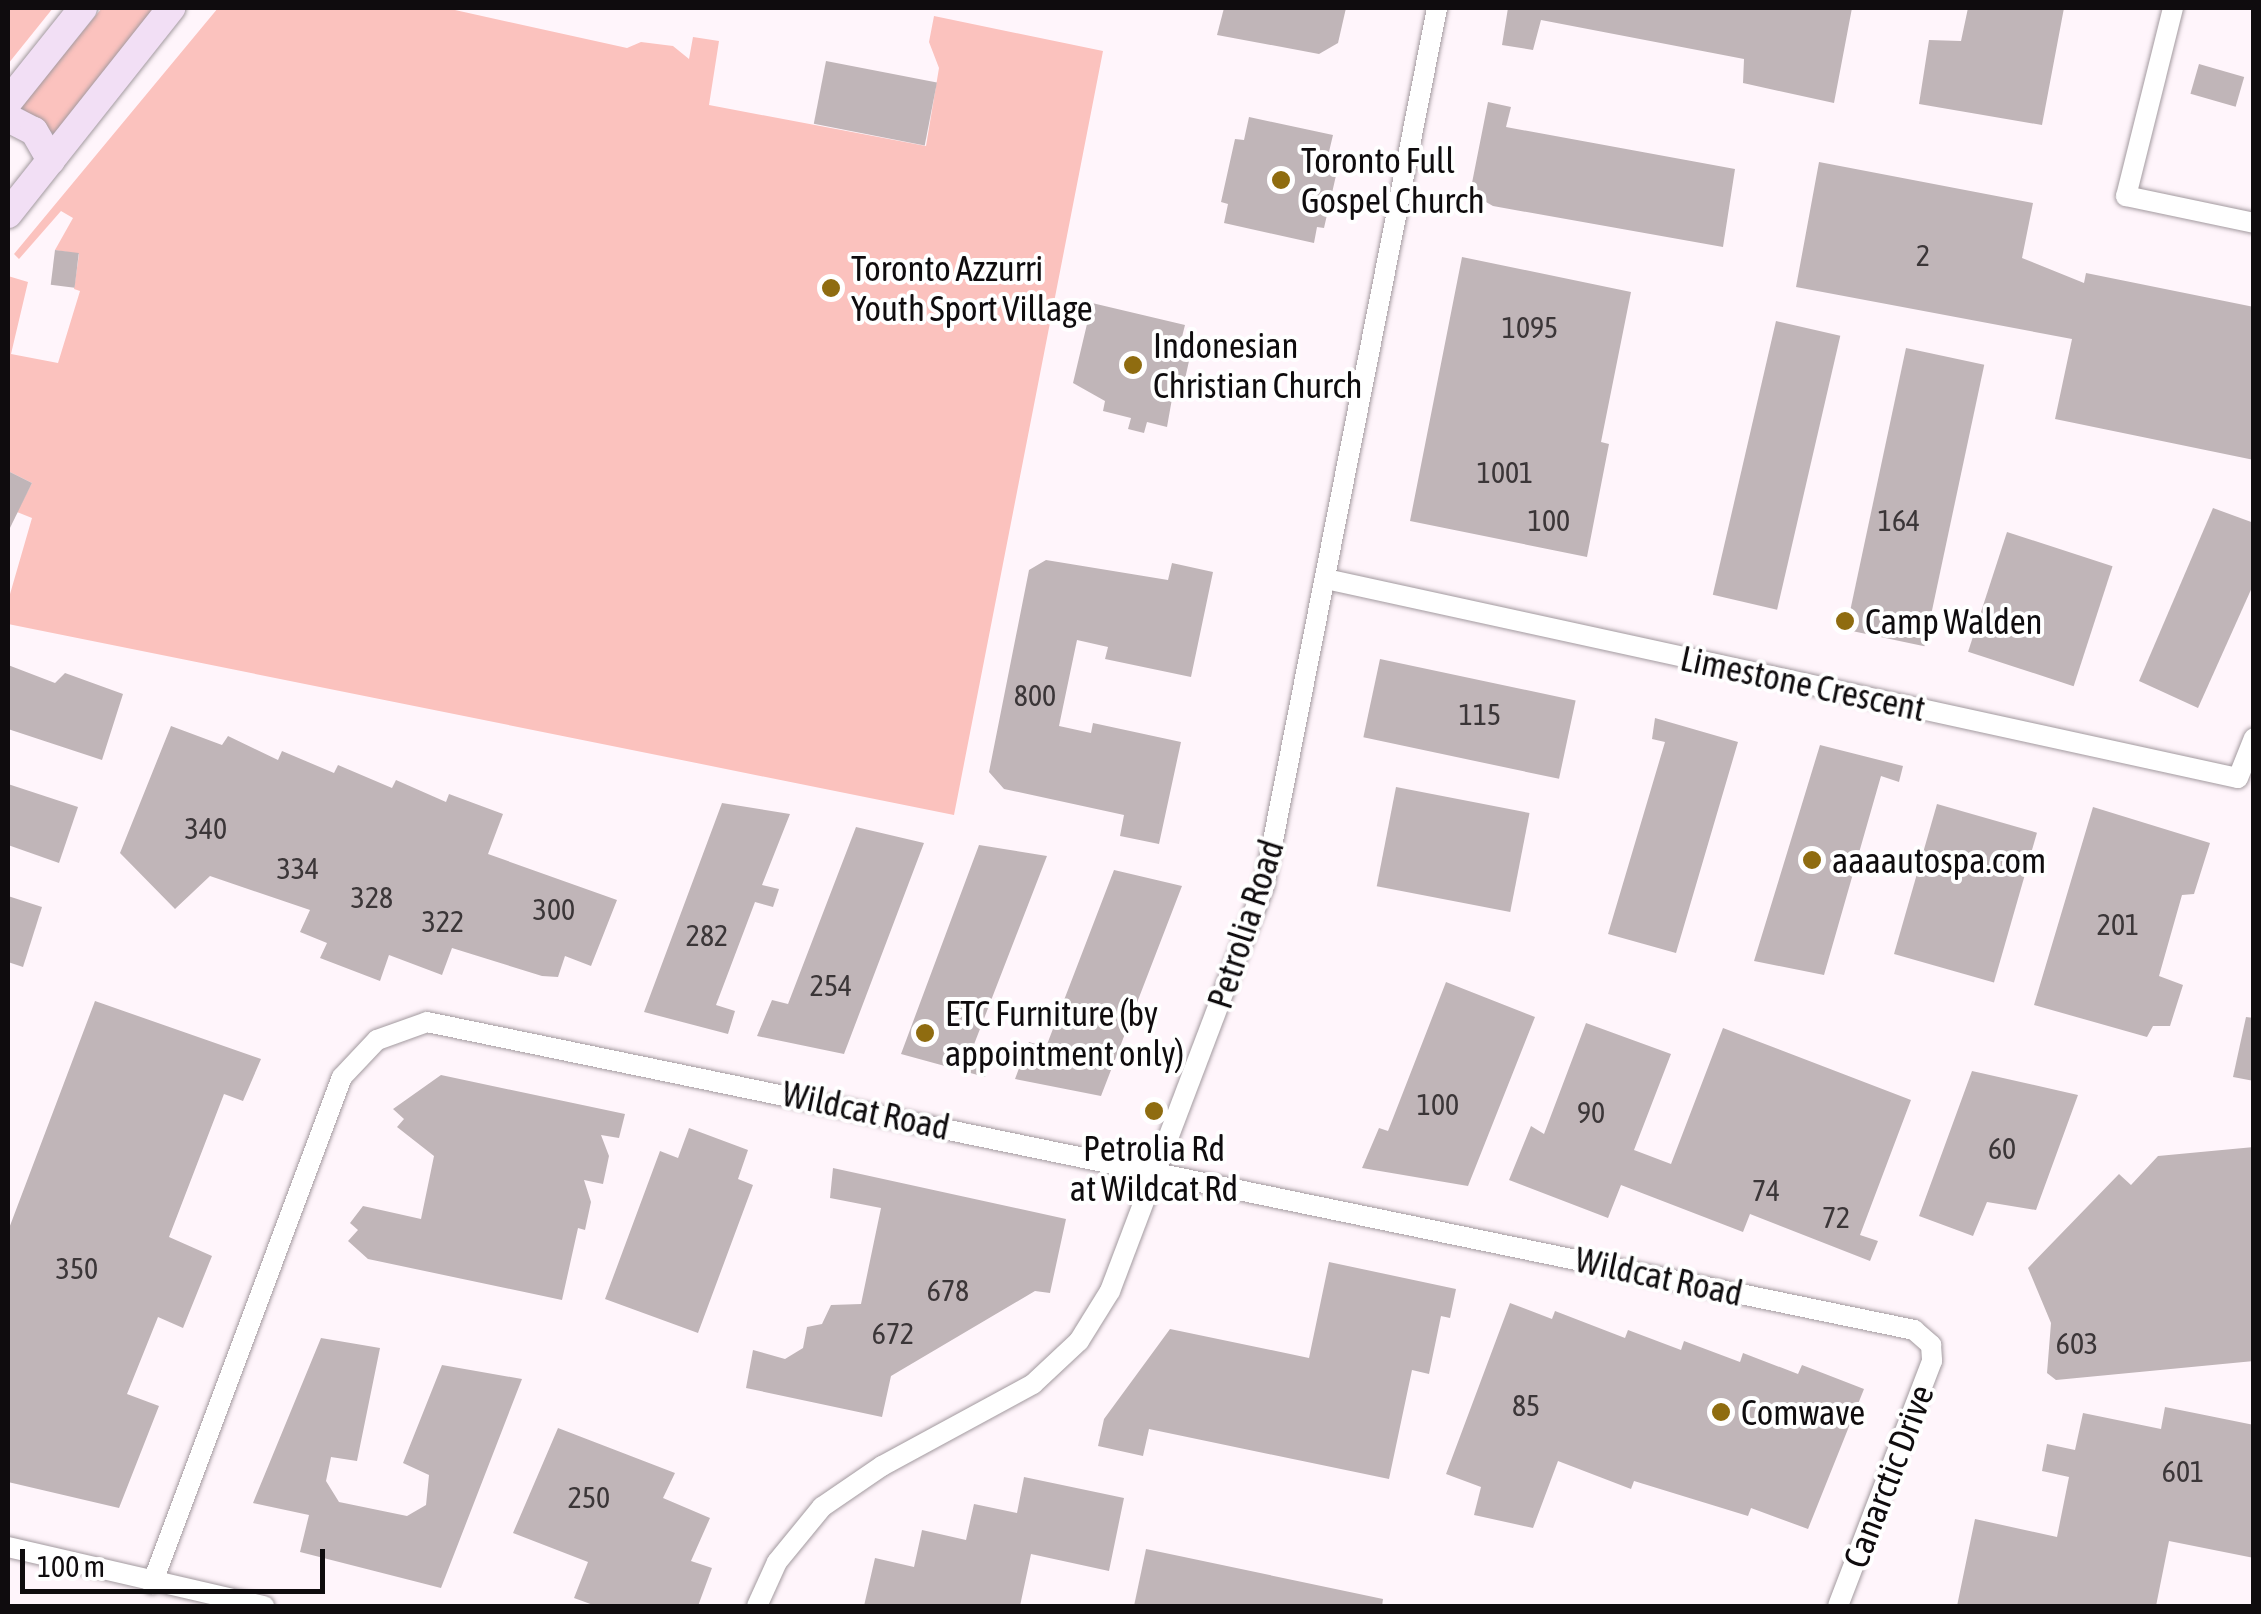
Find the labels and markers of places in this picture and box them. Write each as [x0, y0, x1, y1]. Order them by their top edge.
place label: Toronto Full Gospel Church [1301, 139, 1485, 221]
marker: Toronto Full Gospel Church [1270, 169, 1292, 191]
place label: Toronto Azzurri Youth Sport Village [851, 247, 1093, 329]
marker: Toronto Azzurri Youth Sport Village [820, 277, 842, 299]
place label: Indonesian Christian Church [1153, 324, 1363, 406]
marker: Indonesian Christian Church [1122, 354, 1144, 376]
place label: Camp Walden [1865, 600, 2043, 642]
marker: Camp Walden [1834, 610, 1856, 632]
place label: aaaautospa.com [1832, 839, 2046, 881]
marker: aaaautospa.com [1801, 849, 1823, 871]
place label: ETC Furniture (by appointment only) [945, 992, 1184, 1074]
marker: ETC Furniture (by appointment only) [914, 1022, 936, 1044]
marker: Petrolia Rd at Wildcat Rd [1143, 1100, 1165, 1122]
place label: Petrolia Rd at Wildcat Rd [1070, 1127, 1238, 1209]
place label: Comwave [1741, 1391, 1865, 1433]
marker: Comwave [1710, 1401, 1732, 1423]

